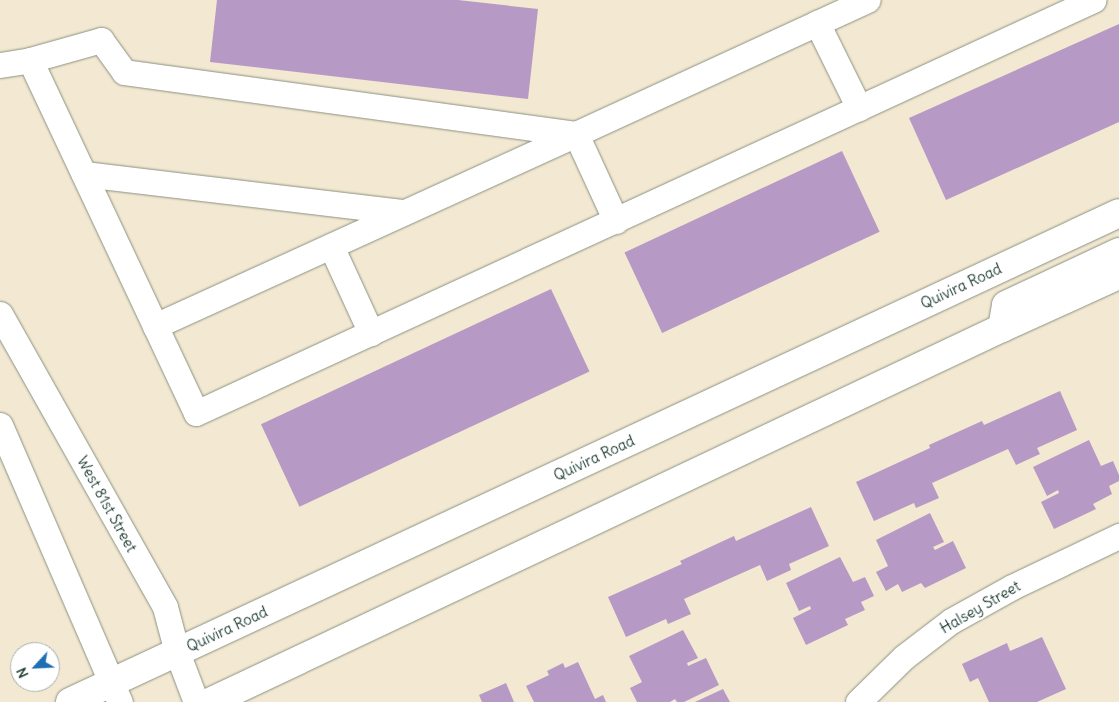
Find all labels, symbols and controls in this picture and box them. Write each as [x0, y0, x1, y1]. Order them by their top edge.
street label: Quivira Road [918, 259, 1004, 313]
street label: Quivira Road [551, 431, 637, 485]
street label: West 81st Street [73, 453, 141, 555]
street label: Halsey Street [937, 577, 1023, 637]
street label: Quivira Road [184, 602, 270, 656]
north arrow [10, 642, 60, 692]
text: N [12, 665, 33, 681]

